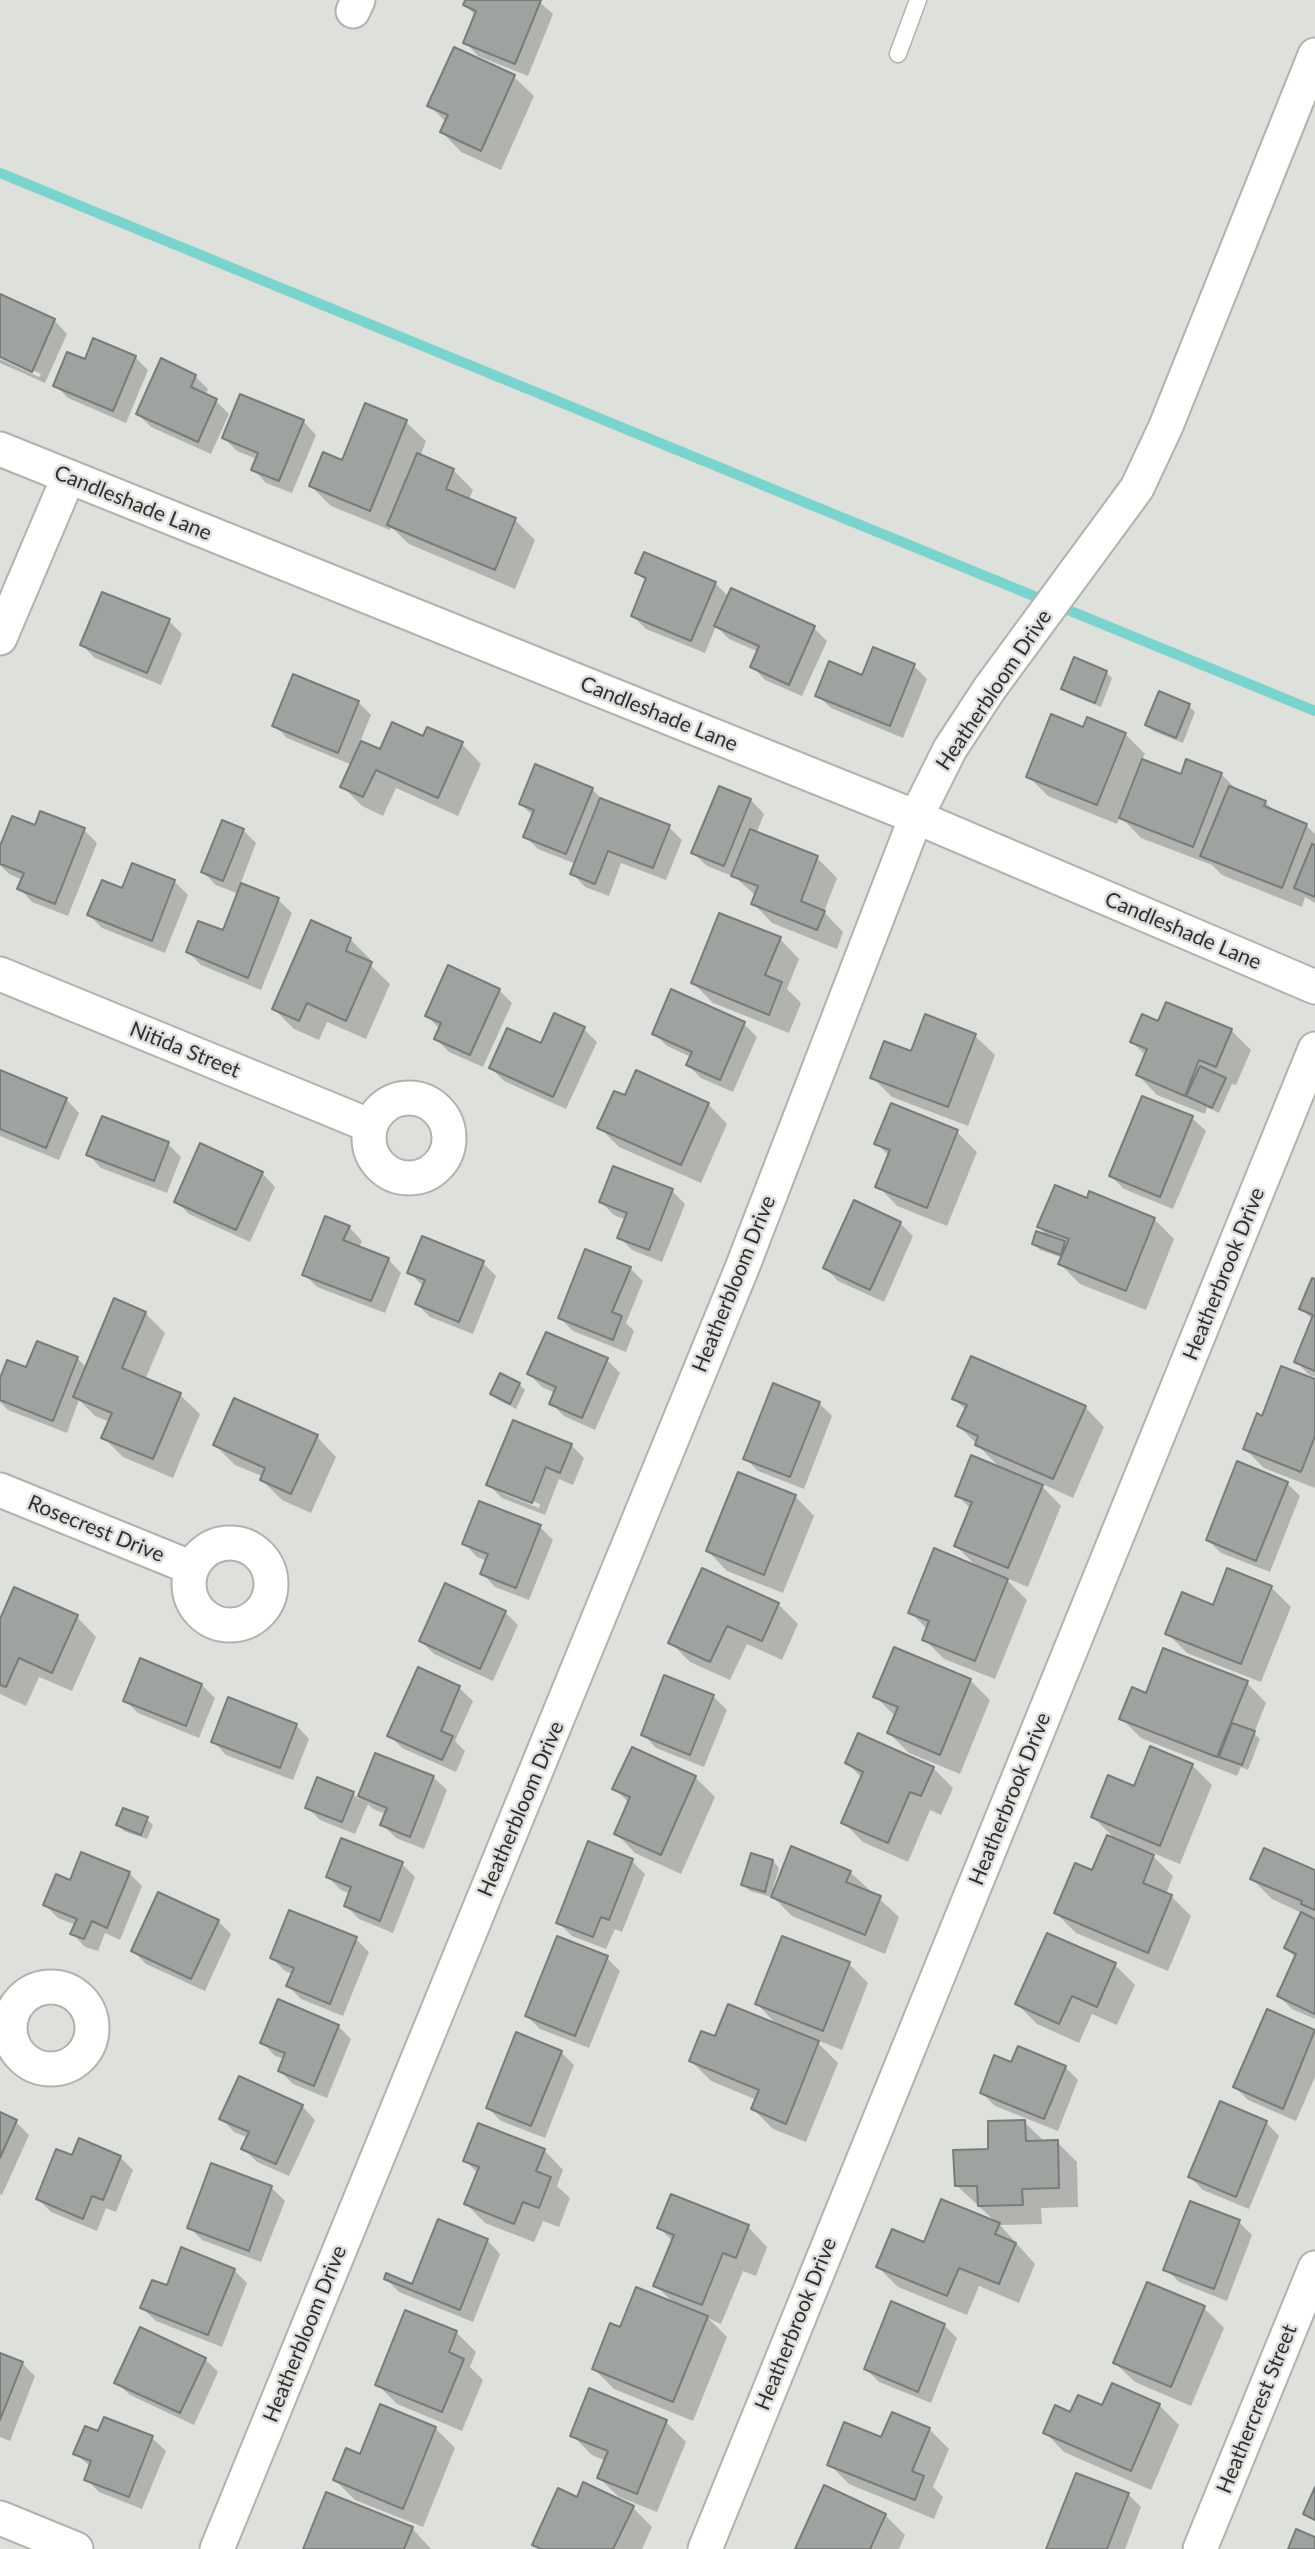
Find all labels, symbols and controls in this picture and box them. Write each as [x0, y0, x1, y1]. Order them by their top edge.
street label: Candleshade Lane [51, 460, 215, 546]
street label: Heatherbloom Drive [931, 605, 1057, 775]
street label: Candleshade Lane [577, 671, 741, 757]
street label: Candleshade Lane [1101, 887, 1265, 975]
street label: Nitida Street [126, 1016, 244, 1084]
street label: Heatherbrook Drive [1178, 1184, 1270, 1364]
street label: Heatherbloom Drive [687, 1192, 781, 1376]
street label: Rosecrest Drive [24, 1490, 168, 1568]
street label: Heatherbrook Drive [964, 1709, 1056, 1889]
street label: Heatherbloom Drive [473, 1717, 569, 1901]
street label: Heatherbrook Drive [750, 2234, 842, 2414]
street label: Heatherbloom Drive [258, 2242, 352, 2426]
street label: Heathercrest Street [1212, 2321, 1302, 2497]

